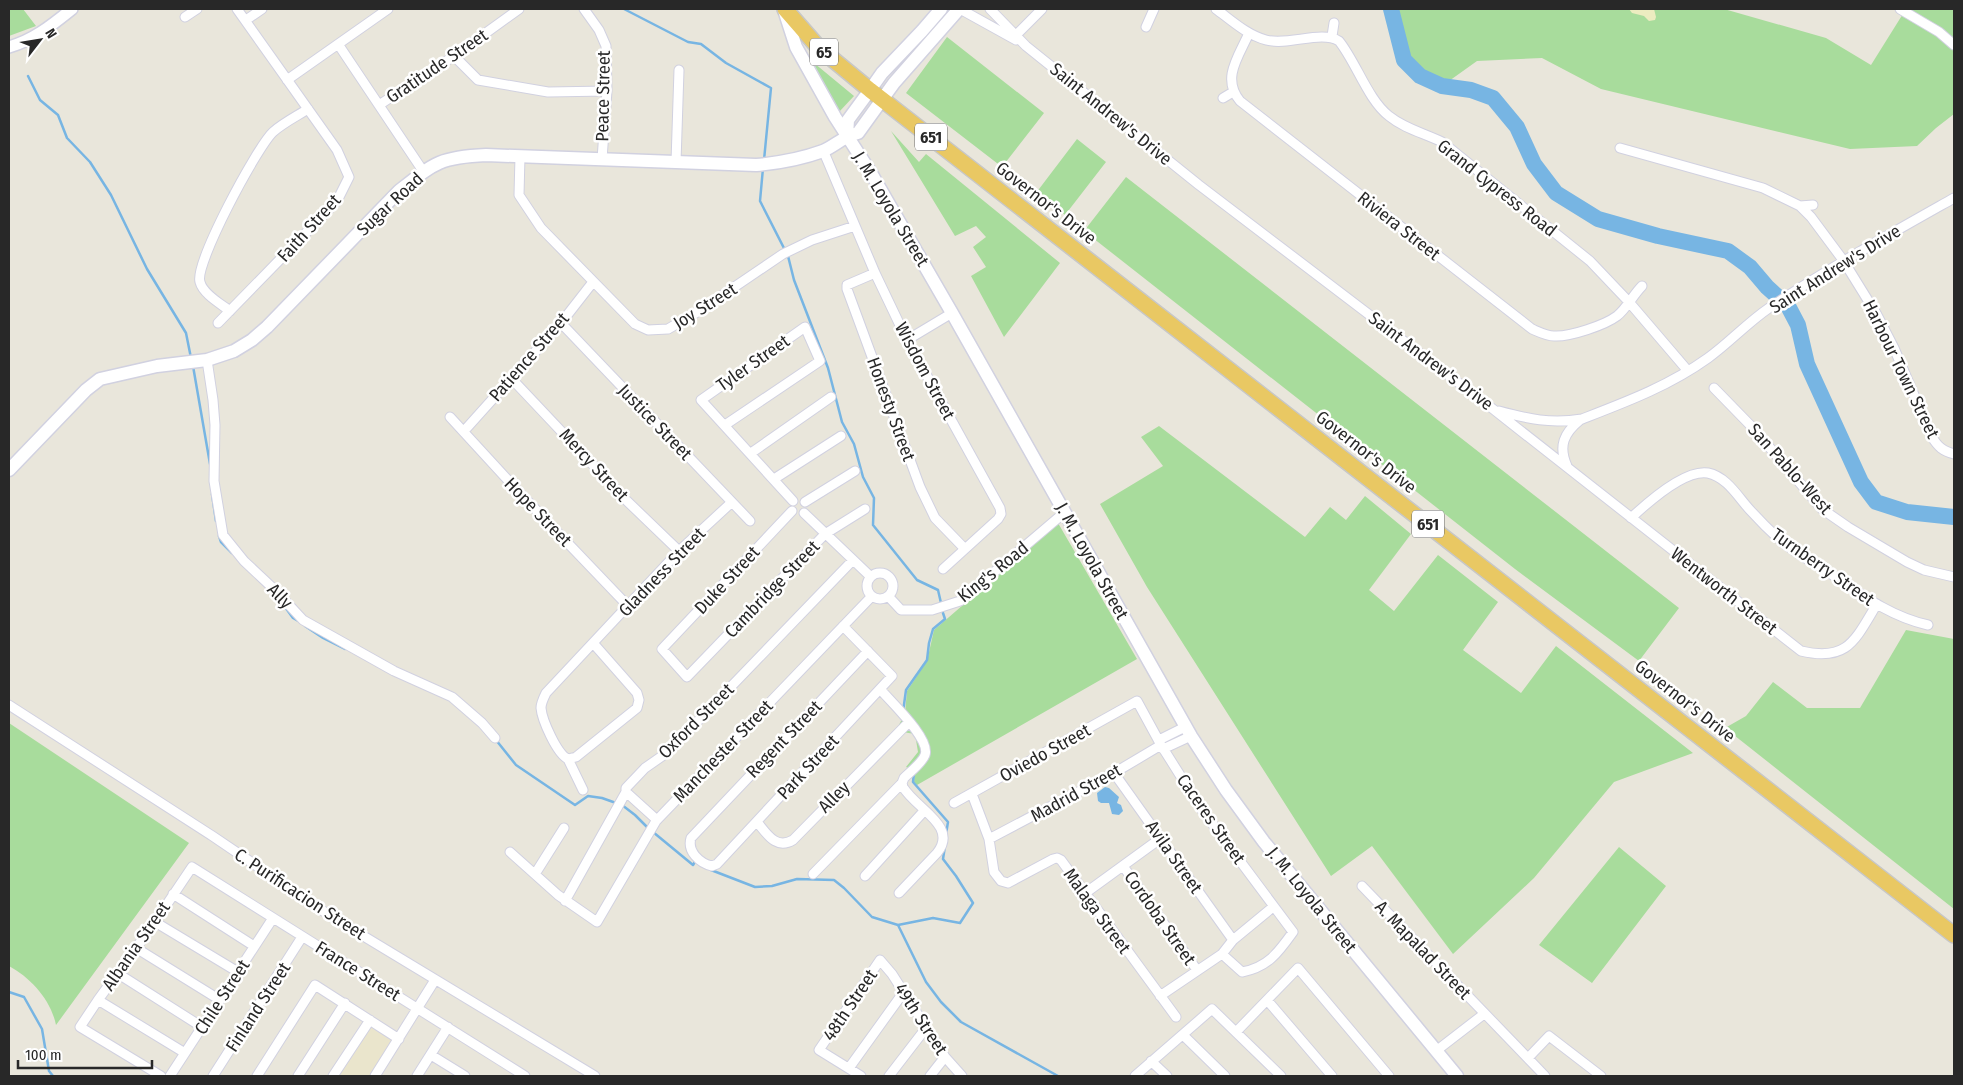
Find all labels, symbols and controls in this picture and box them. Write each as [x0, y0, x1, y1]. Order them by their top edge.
north arrow [15, 15, 65, 65]
street label: Gratitude Street [382, 24, 492, 108]
text: N [41, 26, 60, 42]
road number: 65 [810, 38, 838, 66]
street label: Peace Street [591, 50, 615, 142]
street label: Saint Andrew's Drive [1046, 58, 1176, 170]
road number: 651 [915, 124, 947, 150]
street label: Grand Cypress Road [1433, 135, 1561, 241]
street label: J. M. Loyola Street [848, 148, 934, 271]
street label: Governor's Drive [991, 157, 1101, 249]
street label: Sugar Road [352, 168, 428, 240]
street label: Riviera Street [1353, 187, 1445, 265]
street label: Faith Street [273, 189, 345, 267]
street label: Saint Andrew's Drive [1765, 220, 1905, 318]
street label: Joy Street [669, 278, 741, 334]
street label: Harbour Town Street [1858, 296, 1944, 442]
street label: Saint Andrew's Drive [1364, 307, 1498, 415]
street label: Patience Street [484, 308, 574, 406]
street label: Wisdom Street [890, 319, 960, 424]
street label: Tyler Street [712, 330, 794, 396]
street label: Honesty Street [862, 354, 920, 464]
street label: Justice Street [613, 379, 697, 465]
street label: Governor's Drive [1311, 406, 1421, 498]
street label: San Pablo-West [1743, 419, 1837, 519]
street label: Mercy Street [555, 424, 633, 506]
street label: Hope Street [500, 473, 576, 551]
street label: J. M. Loyola Street [1051, 499, 1133, 623]
road number: 651 [1412, 510, 1444, 538]
street label: Gladness Street [614, 523, 710, 621]
street label: Turnberry Street [1767, 523, 1879, 611]
street label: Cambridge Street [720, 536, 824, 642]
street label: King's Road [953, 537, 1033, 607]
street label: Duke Street [690, 541, 764, 619]
street label: Wentworth Street [1666, 543, 1782, 639]
street label: Ally [263, 579, 297, 613]
street label: Governor's Drive [1630, 655, 1740, 747]
street label: Oxford Street [654, 679, 738, 763]
street label: Manchester Street [668, 695, 778, 807]
street label: Regent Street [742, 696, 827, 782]
street label: Oviedo Street [996, 719, 1094, 787]
street label: Park Street [773, 730, 844, 804]
street label: Madrid Street [1027, 759, 1125, 827]
street label: Caceres Street [1172, 770, 1250, 868]
street label: Alley [814, 777, 854, 817]
street label: Avila Street [1141, 816, 1207, 898]
street label: J. M. Loyola Street [1262, 842, 1362, 958]
street label: C. Purificacion Street [230, 843, 370, 945]
street label: Malaga Street [1059, 864, 1135, 958]
street label: Cordoba Street [1119, 867, 1201, 969]
street label: A. Mapalad Street [1370, 896, 1476, 1004]
street label: Albania Street [97, 897, 175, 995]
street label: France Street [311, 936, 405, 1006]
street label: Chile Street [190, 955, 254, 1039]
street label: Finland Street [221, 958, 295, 1056]
street label: 48th Street [818, 965, 882, 1045]
street label: 49th Street [890, 979, 952, 1059]
scale bar [18, 1038, 151, 1070]
text: 100 m [25, 1046, 62, 1064]

